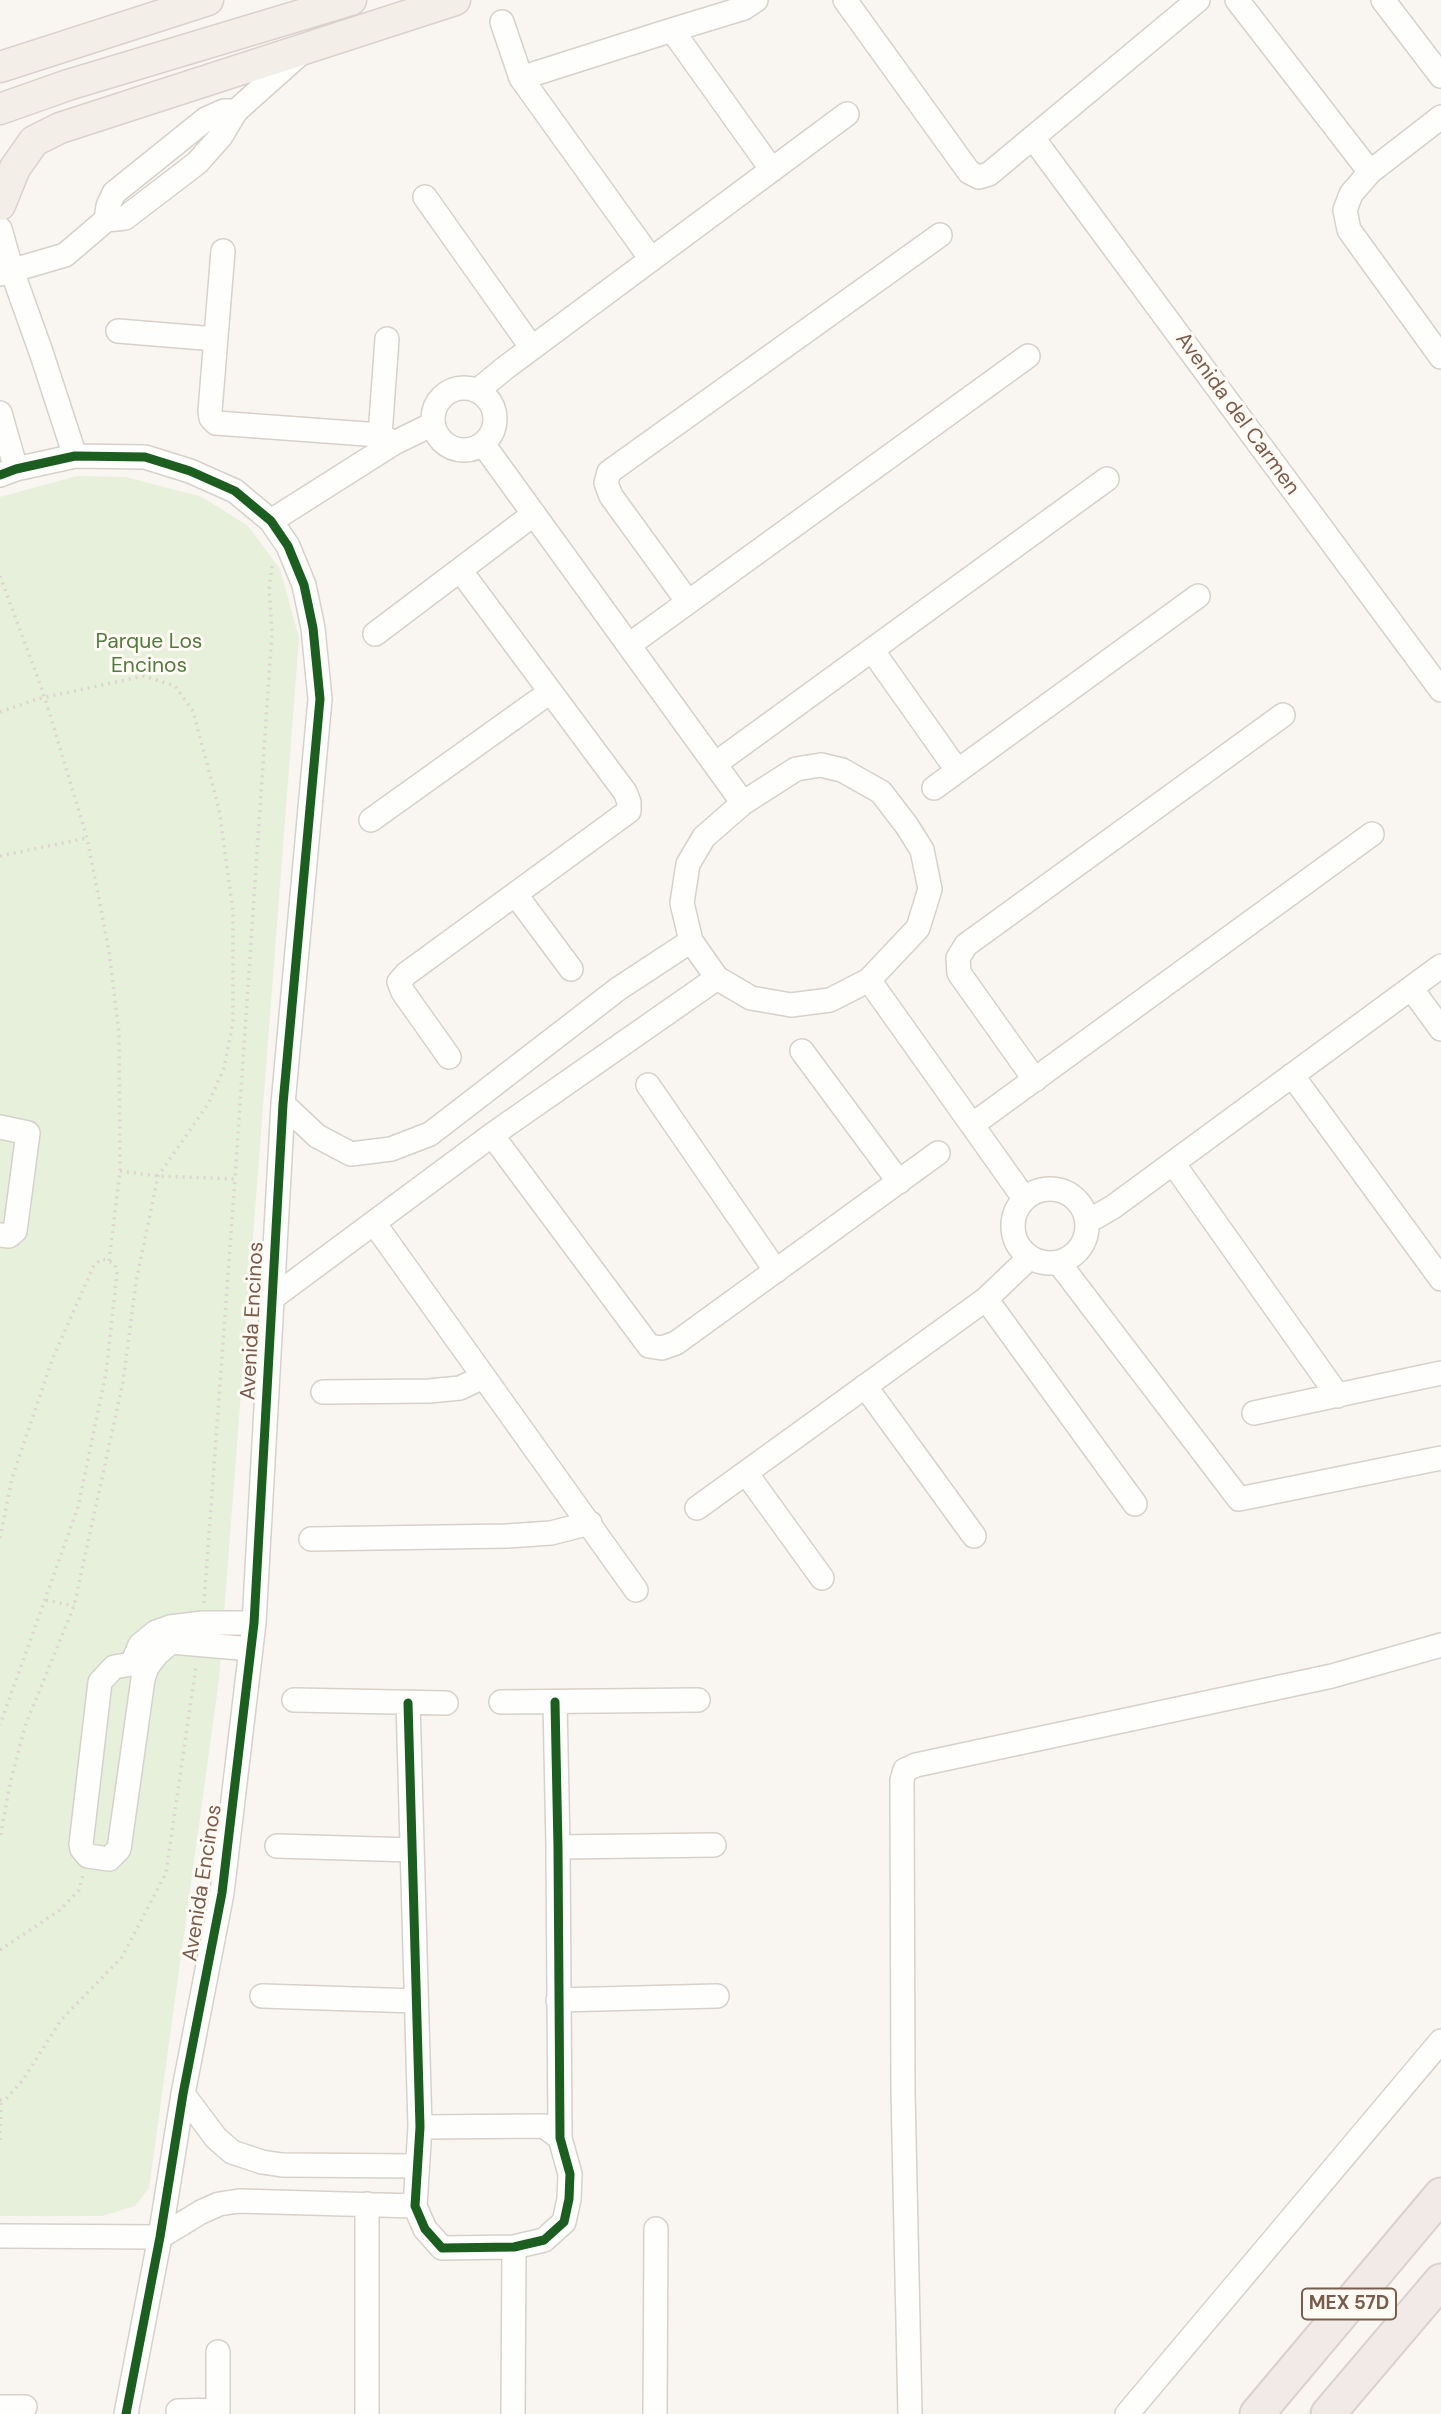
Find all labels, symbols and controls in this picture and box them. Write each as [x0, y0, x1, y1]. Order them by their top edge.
street label: Avenida del Carmen [1170, 328, 1304, 500]
park label: Parque Los Encinos [96, 629, 202, 679]
street label: Avenida Encinos [236, 1241, 270, 1401]
street label: Avenida Encinos [178, 1803, 228, 1963]
road number: MEX 57D [1302, 2288, 1396, 2320]

